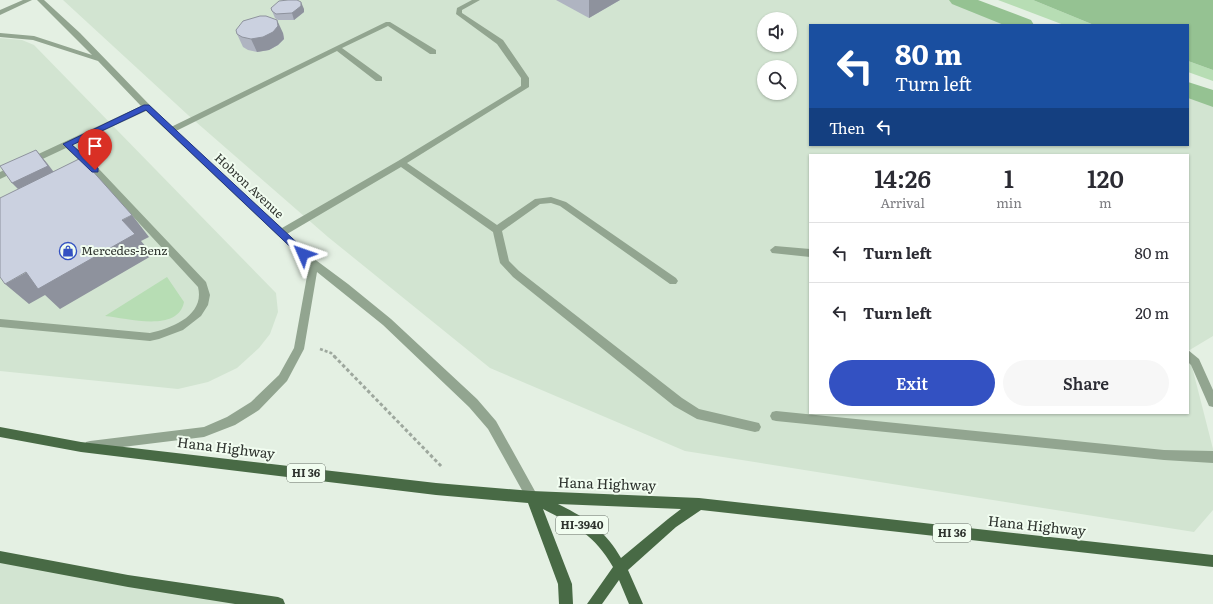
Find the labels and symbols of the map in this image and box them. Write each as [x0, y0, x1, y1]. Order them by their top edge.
pin [78, 129, 112, 170]
street label: Hobron Avenue [211, 148, 288, 222]
position arrow [282, 233, 324, 275]
shop icon: Mercedes-Benz [58, 241, 78, 261]
place label: Mercedes-Benz [81, 241, 168, 259]
street label: Hana Highway [176, 431, 277, 463]
road number: HI 36 [287, 464, 325, 482]
street label: Hana Highway [558, 471, 657, 495]
street label: Hana Highway [987, 510, 1088, 540]
road number: HI-3940 [556, 516, 608, 534]
road number: HI 36 [933, 524, 971, 542]

